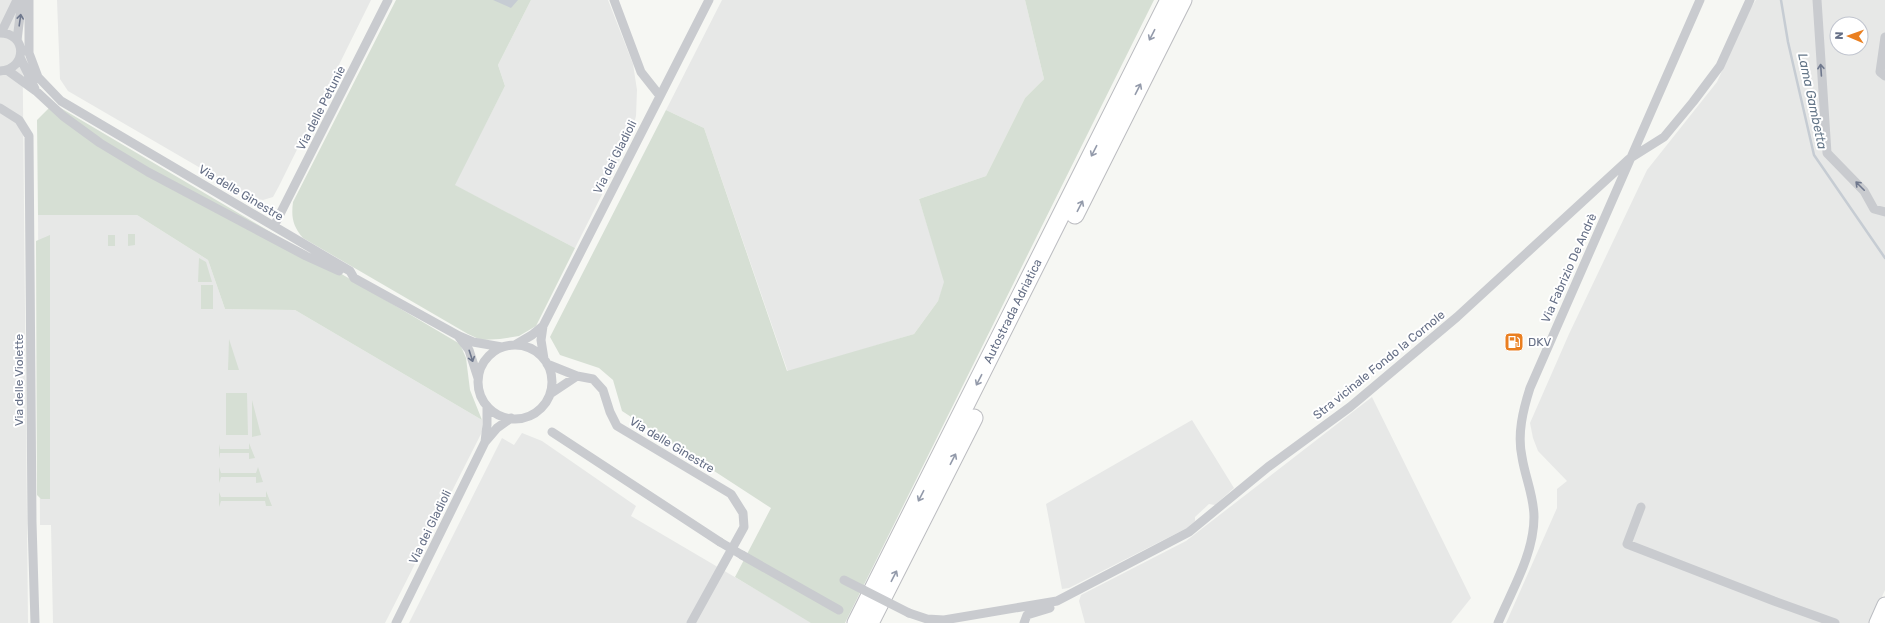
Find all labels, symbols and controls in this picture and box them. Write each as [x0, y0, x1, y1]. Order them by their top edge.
one-way arrow [16, 14, 23, 27]
north arrow [1829, 16, 1869, 56]
one-way arrow [1148, 29, 1155, 41]
text: N [1833, 31, 1846, 40]
water label: Lama Gambetta [1795, 52, 1830, 151]
street label: Via delle Petunie [294, 63, 348, 153]
one-way arrow [1817, 64, 1824, 77]
one-way arrow [1135, 84, 1142, 96]
street label: Via dei Gladioli [590, 118, 640, 196]
one-way arrow [1090, 145, 1097, 157]
street label: Via delle Ginestre [196, 162, 286, 224]
one-way arrow [1855, 181, 1865, 191]
one-way arrow [1077, 200, 1084, 212]
street label: Via Fabrizio De Andrè [1539, 211, 1600, 325]
street label: Autostrada Adriatica [981, 257, 1045, 366]
street label: Stra vicinale Fondo la Cornole [1310, 307, 1448, 422]
fuel station icon: DKV [1503, 331, 1525, 353]
street label: Via delle Violette [12, 333, 26, 426]
place label: DKV [1528, 335, 1551, 349]
one-way arrow [468, 349, 475, 362]
one-way arrow [975, 374, 982, 386]
street label: Via delle Ginestre [627, 414, 717, 476]
one-way arrow [949, 454, 957, 466]
street label: Via dei Gladioli [406, 488, 454, 566]
one-way arrow [916, 490, 924, 502]
one-way arrow [891, 570, 898, 582]

